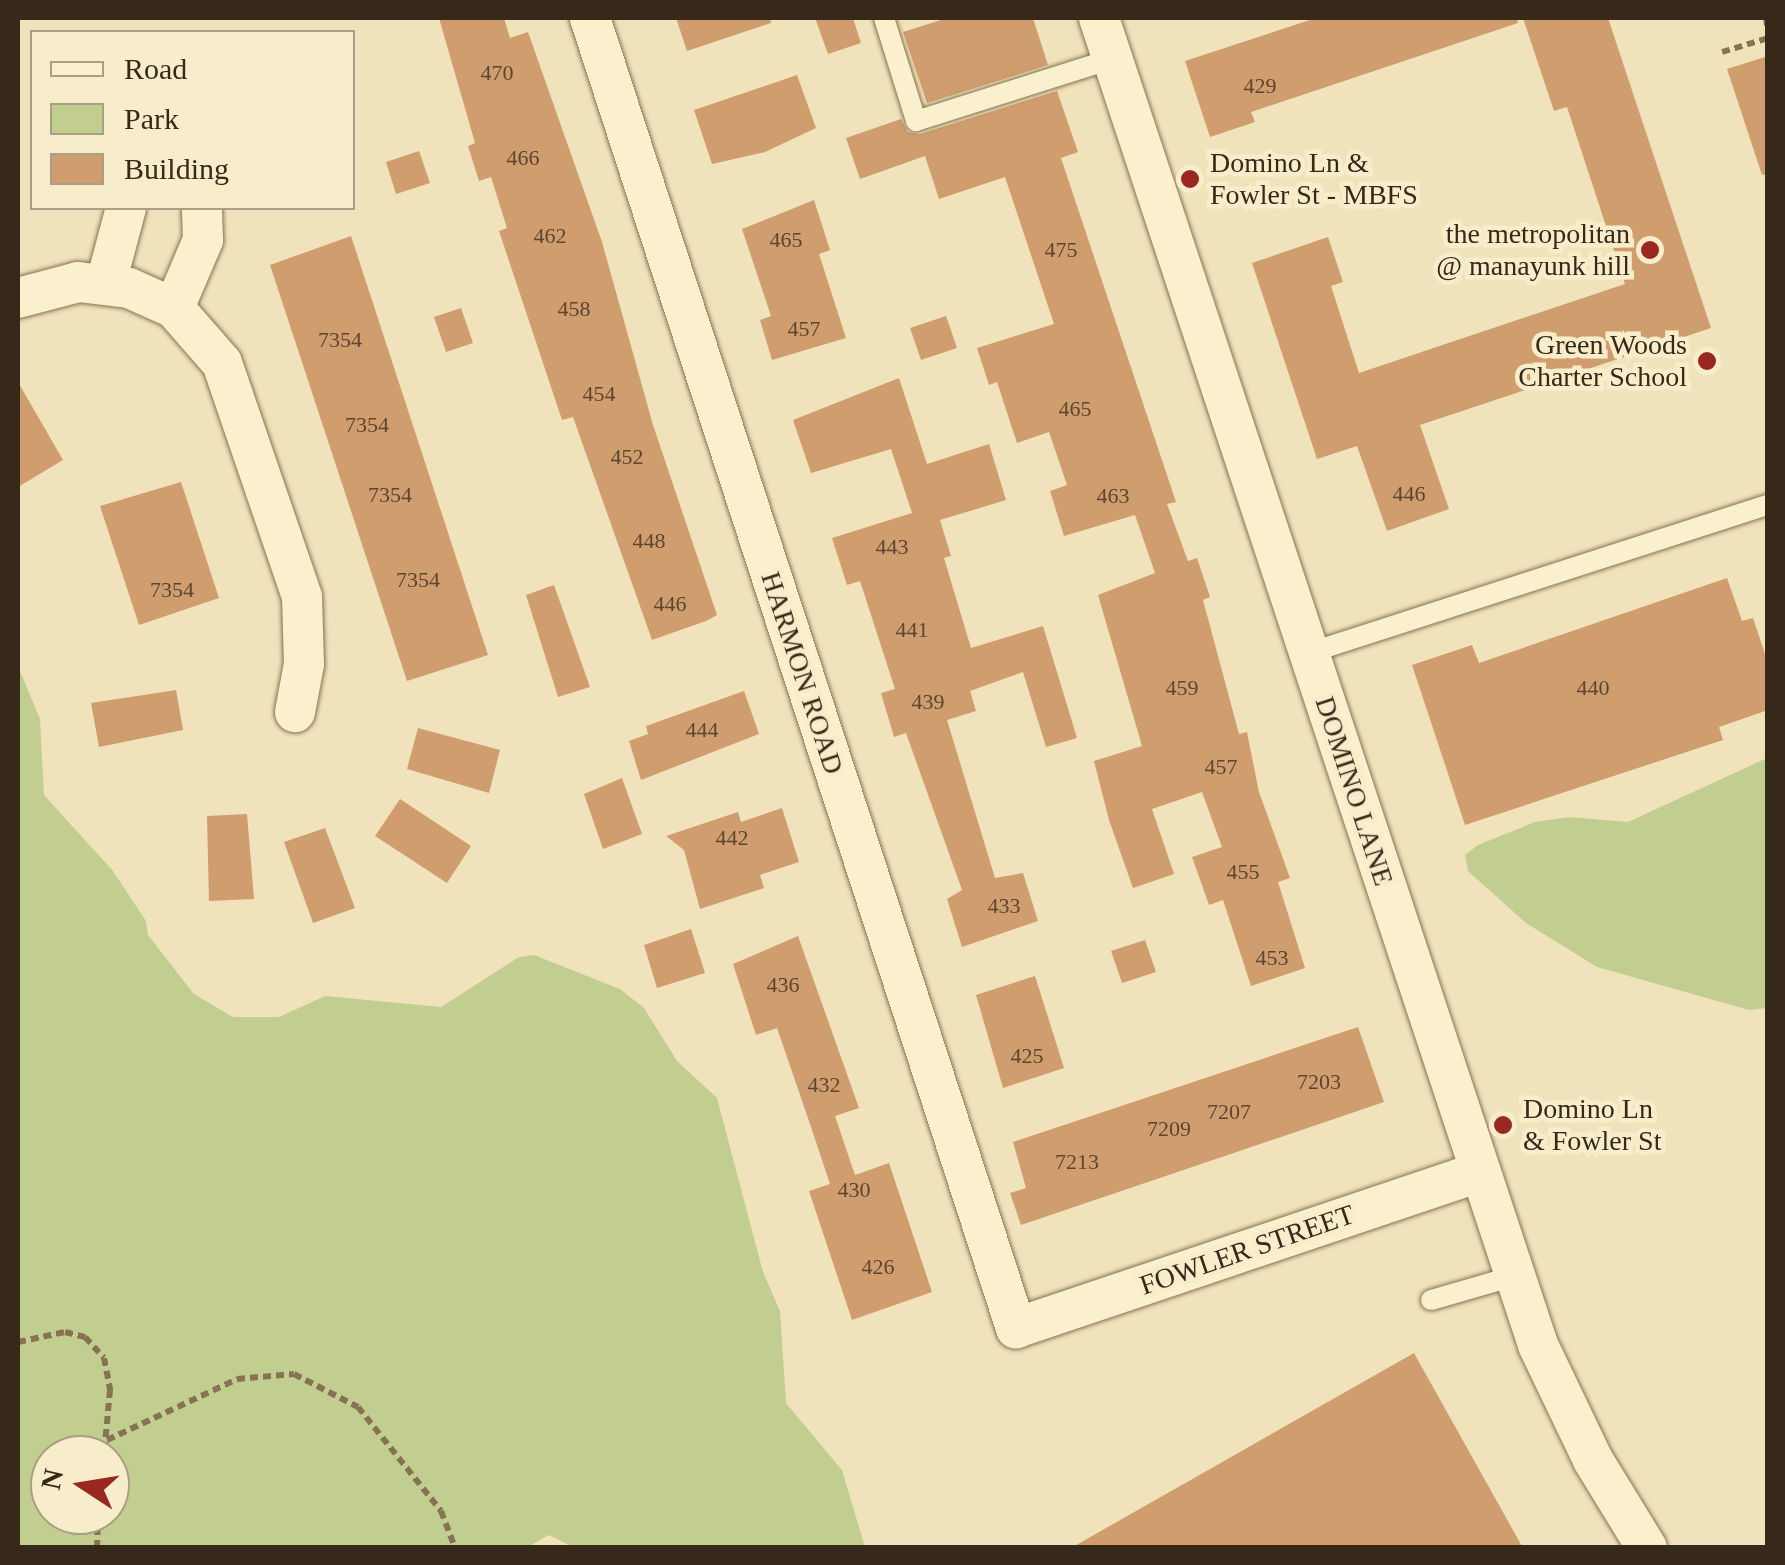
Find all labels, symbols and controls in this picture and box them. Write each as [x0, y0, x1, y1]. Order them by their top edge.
legend [30, 30, 355, 210]
text: Road [124, 52, 187, 85]
house number: 470 [481, 60, 514, 86]
house number: 429 [1244, 73, 1276, 99]
text: Park [124, 102, 179, 135]
house number: 466 [506, 145, 540, 171]
place label: Domino Ln & Fowler St - MBFS [1210, 146, 1418, 212]
text: Building [124, 152, 229, 185]
marker: Domino Ln & Fowler St - MBFS [1179, 168, 1201, 190]
place label: the metropolitan @ manayunk hill [1436, 217, 1630, 283]
house number: 462 [534, 223, 566, 249]
house number: 465 [769, 227, 802, 253]
house number: 475 [1044, 237, 1078, 263]
marker: the metropolitan @ manayunk hill [1639, 239, 1661, 261]
house number: 458 [558, 296, 590, 322]
house number: 457 [788, 316, 821, 342]
house number: 7354 [318, 327, 362, 353]
place label: Green Woods Charter School [1518, 328, 1687, 394]
marker: Green Woods Charter School [1696, 350, 1718, 372]
house number: 454 [582, 381, 616, 407]
house number: 465 [1058, 396, 1092, 422]
house number: 7354 [345, 412, 389, 438]
house number: 452 [610, 444, 644, 470]
house number: 446 [1392, 481, 1426, 507]
house number: 7354 [368, 482, 412, 508]
house number: 463 [1096, 483, 1130, 509]
house number: 448 [633, 528, 666, 554]
house number: 443 [876, 534, 909, 560]
house number: 7354 [396, 567, 440, 593]
street label: HARMON ROAD [753, 568, 851, 778]
house number: 7354 [150, 577, 194, 603]
house number: 446 [654, 591, 686, 617]
house number: 441 [896, 617, 929, 643]
house number: 459 [1166, 675, 1198, 701]
house number: 440 [1576, 675, 1610, 701]
house number: 439 [911, 689, 944, 715]
street label: DOMINO LANE [1308, 692, 1400, 890]
house number: 444 [686, 717, 719, 743]
house number: 457 [1204, 754, 1238, 780]
house number: 442 [716, 825, 749, 851]
house number: 455 [1226, 859, 1260, 885]
house number: 433 [988, 893, 1021, 919]
house number: 453 [1256, 945, 1288, 971]
house number: 436 [766, 972, 800, 998]
house number: 425 [1010, 1043, 1044, 1069]
house number: 7203 [1297, 1069, 1341, 1095]
house number: 432 [808, 1072, 841, 1098]
place label: Domino Ln & Fowler St [1523, 1092, 1661, 1158]
house number: 7207 [1207, 1099, 1251, 1125]
marker: Domino Ln & Fowler St [1492, 1114, 1514, 1136]
house number: 7209 [1147, 1116, 1191, 1142]
house number: 7213 [1055, 1149, 1099, 1175]
house number: 430 [838, 1177, 871, 1203]
street label: FOWLER STREET [1135, 1198, 1359, 1302]
house number: 426 [861, 1254, 894, 1280]
north arrow [30, 1435, 130, 1535]
text: N [35, 1466, 69, 1492]

